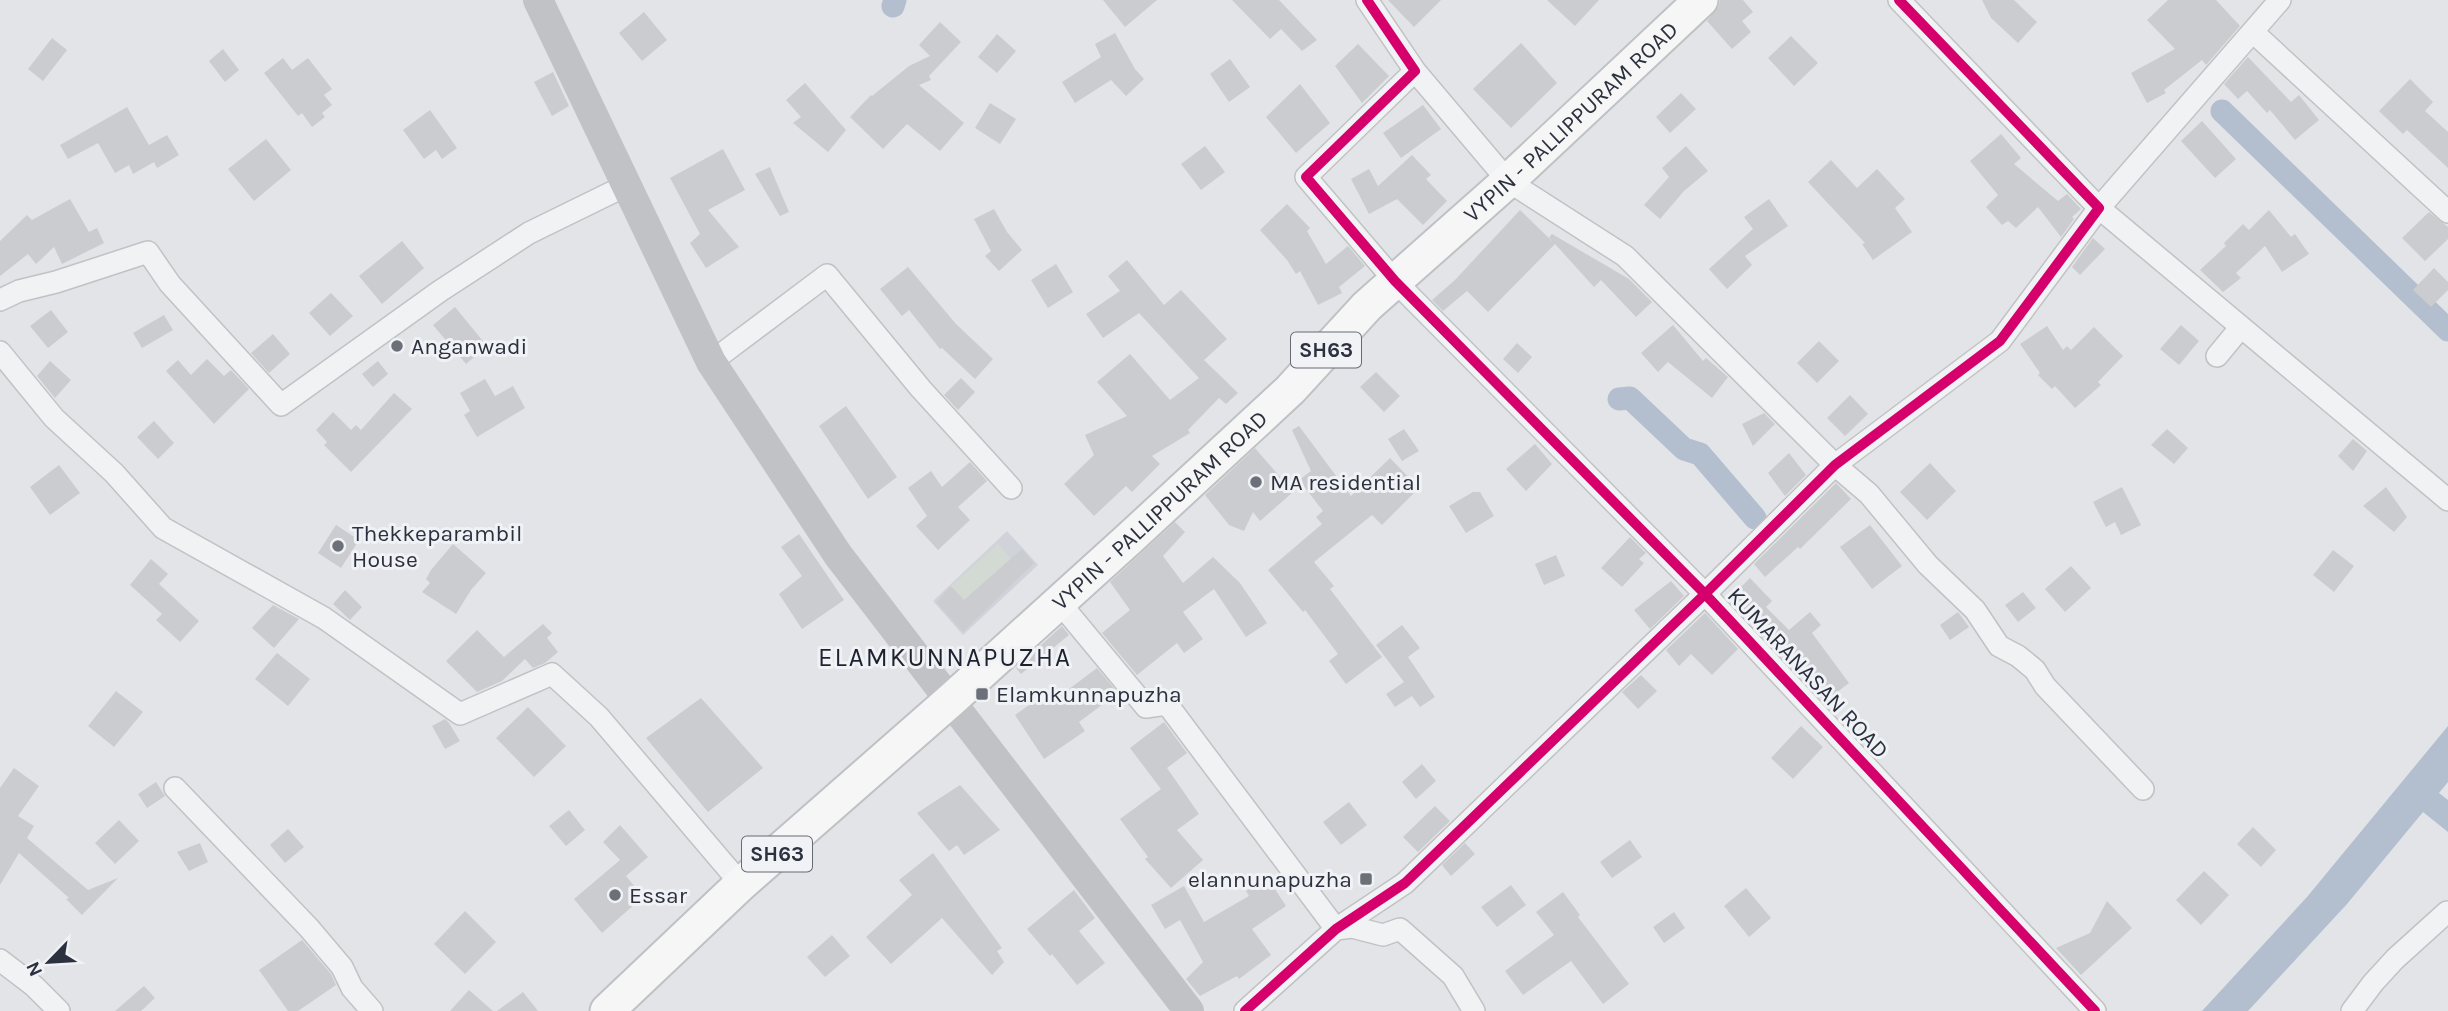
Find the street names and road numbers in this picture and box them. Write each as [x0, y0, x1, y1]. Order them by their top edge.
street label: VYPIN - PALLIPPURAM ROAD [1458, 15, 1683, 228]
road number: SH63 [1291, 332, 1361, 368]
street label: VYPIN - PALLIPPURAM ROAD [1046, 404, 1273, 615]
street label: KUMARANASAN ROAD [1722, 582, 1894, 764]
road number: SH63 [742, 836, 812, 872]

